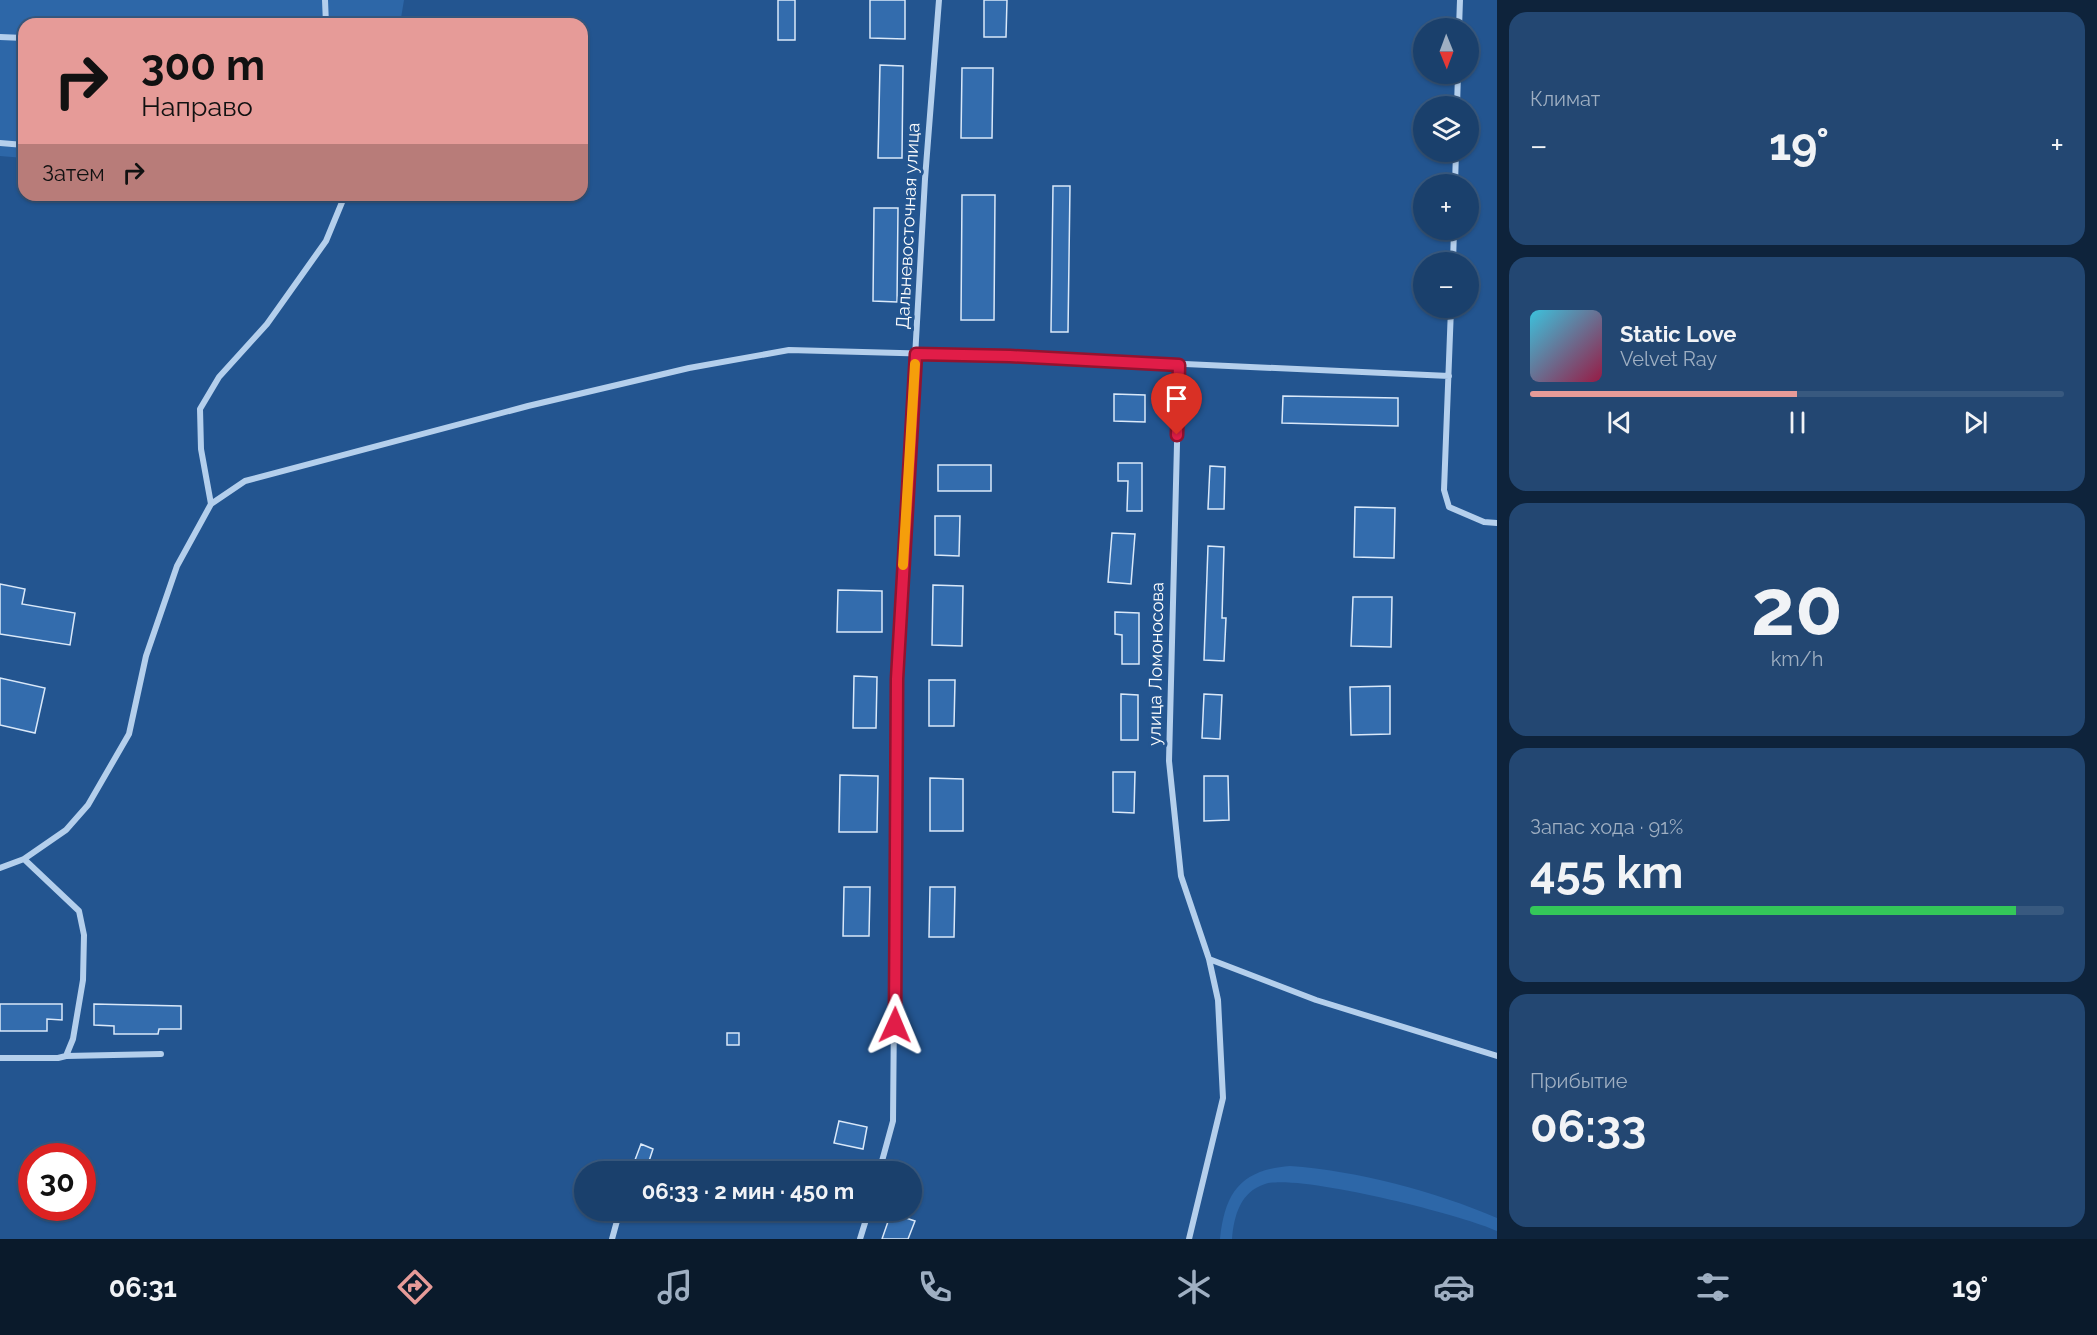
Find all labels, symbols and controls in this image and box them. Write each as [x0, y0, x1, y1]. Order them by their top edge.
north arrow [1413, 18, 1479, 84]
map controls [1413, 18, 1479, 318]
text: 300 m [141, 41, 265, 90]
icon: right [42, 42, 120, 120]
text: Климат [1530, 87, 1600, 111]
text: Направо [141, 91, 253, 122]
button: layers [1413, 96, 1479, 162]
text: 19° [1769, 118, 1829, 171]
street label: Дальневосточная улица [892, 122, 923, 330]
text: − [1530, 126, 1548, 165]
text: + [2050, 126, 2064, 165]
icon: right [117, 156, 150, 189]
text: Затем [42, 160, 105, 186]
button: + [1413, 174, 1479, 240]
button: − [1413, 252, 1479, 318]
text: Static Love [1620, 321, 1737, 347]
text: Velvet Ray [1620, 347, 1717, 371]
pin [1151, 373, 1202, 435]
icon: arrive [1160, 382, 1193, 415]
icon: previous [1603, 406, 1636, 439]
icon: pause [1781, 406, 1814, 439]
icon: next [1959, 406, 1992, 439]
text: 20 [1751, 562, 1843, 653]
street label: улица Ломоносова [1144, 582, 1167, 746]
text: km/h [1771, 647, 1823, 671]
text: Запас хода · 91% [1530, 815, 1683, 839]
text: 455 km [1530, 846, 1683, 899]
position arrow [863, 993, 927, 1057]
text: Прибытие [1530, 1069, 1627, 1093]
text: 06:33 [1530, 1100, 1646, 1153]
speed limit sign: 30 [18, 1143, 96, 1221]
text: 06:33 · 2 мин · 450 m [642, 1178, 854, 1204]
icon: directions [394, 1266, 436, 1308]
icon: music [654, 1266, 696, 1308]
icon: phone [914, 1266, 956, 1308]
icon: climate [1173, 1266, 1215, 1308]
icon: car [1433, 1266, 1475, 1308]
icon: filters [1692, 1266, 1734, 1308]
text: 06:31 [109, 1272, 177, 1303]
text: 19° [1952, 1272, 1988, 1303]

